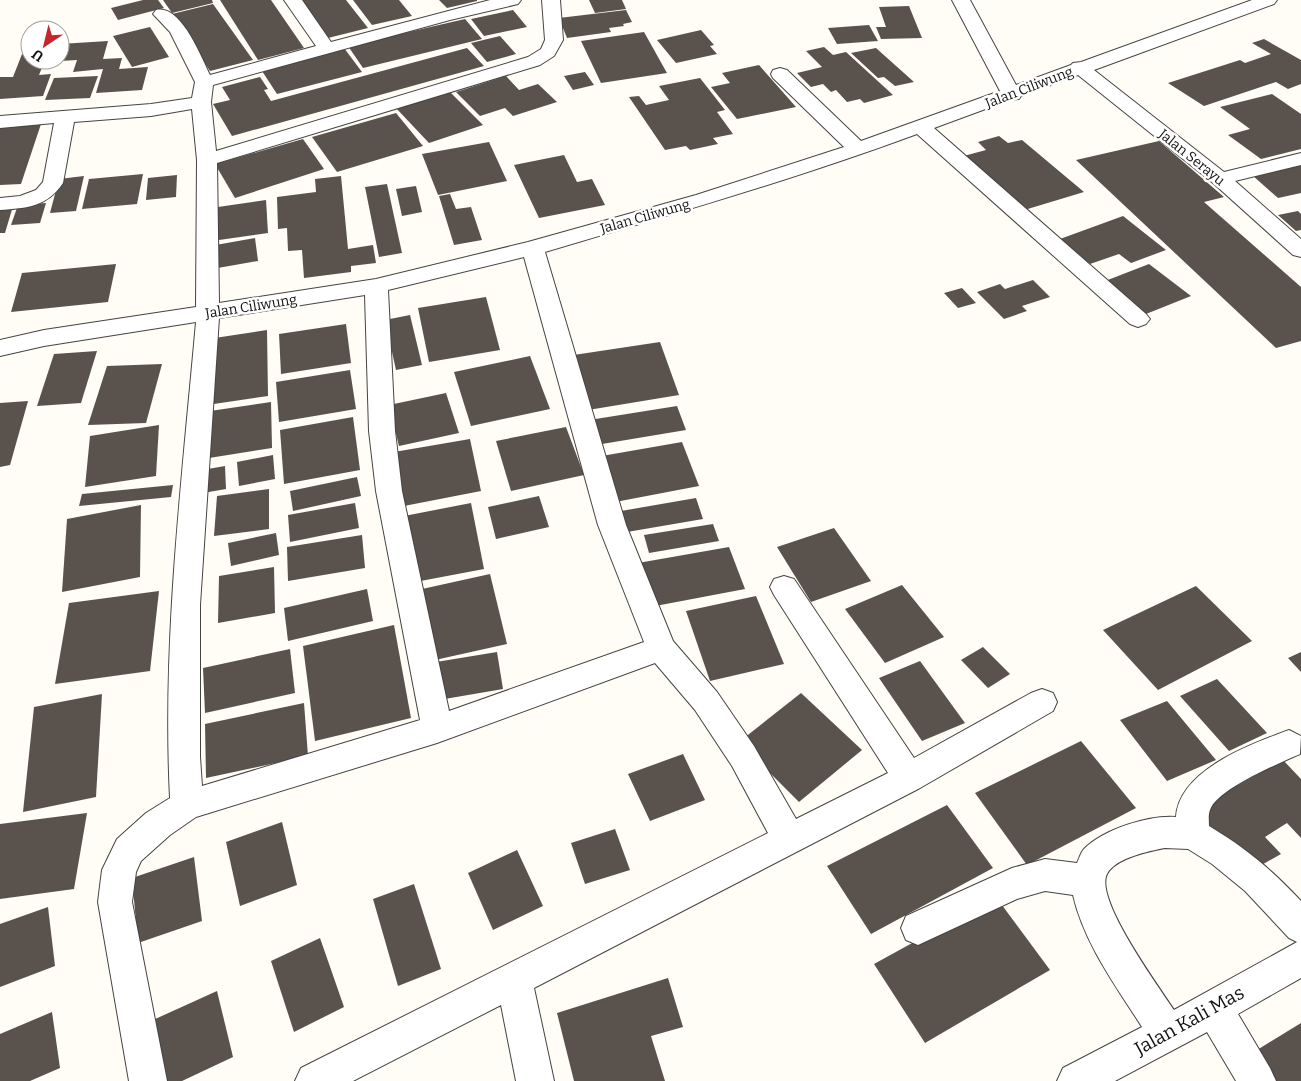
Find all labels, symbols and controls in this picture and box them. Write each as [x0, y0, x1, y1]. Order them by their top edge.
north arrow [20, 20, 70, 70]
text: U [28, 45, 47, 65]
street label: Jalan Ciliwung [982, 63, 1076, 112]
street label: Jalan Serayu [1154, 125, 1228, 189]
street label: Jalan Ciliwung [597, 196, 692, 238]
street label: Jalan Ciliwung [203, 291, 298, 322]
street label: Jalan Kali Mas [1130, 981, 1248, 1061]

